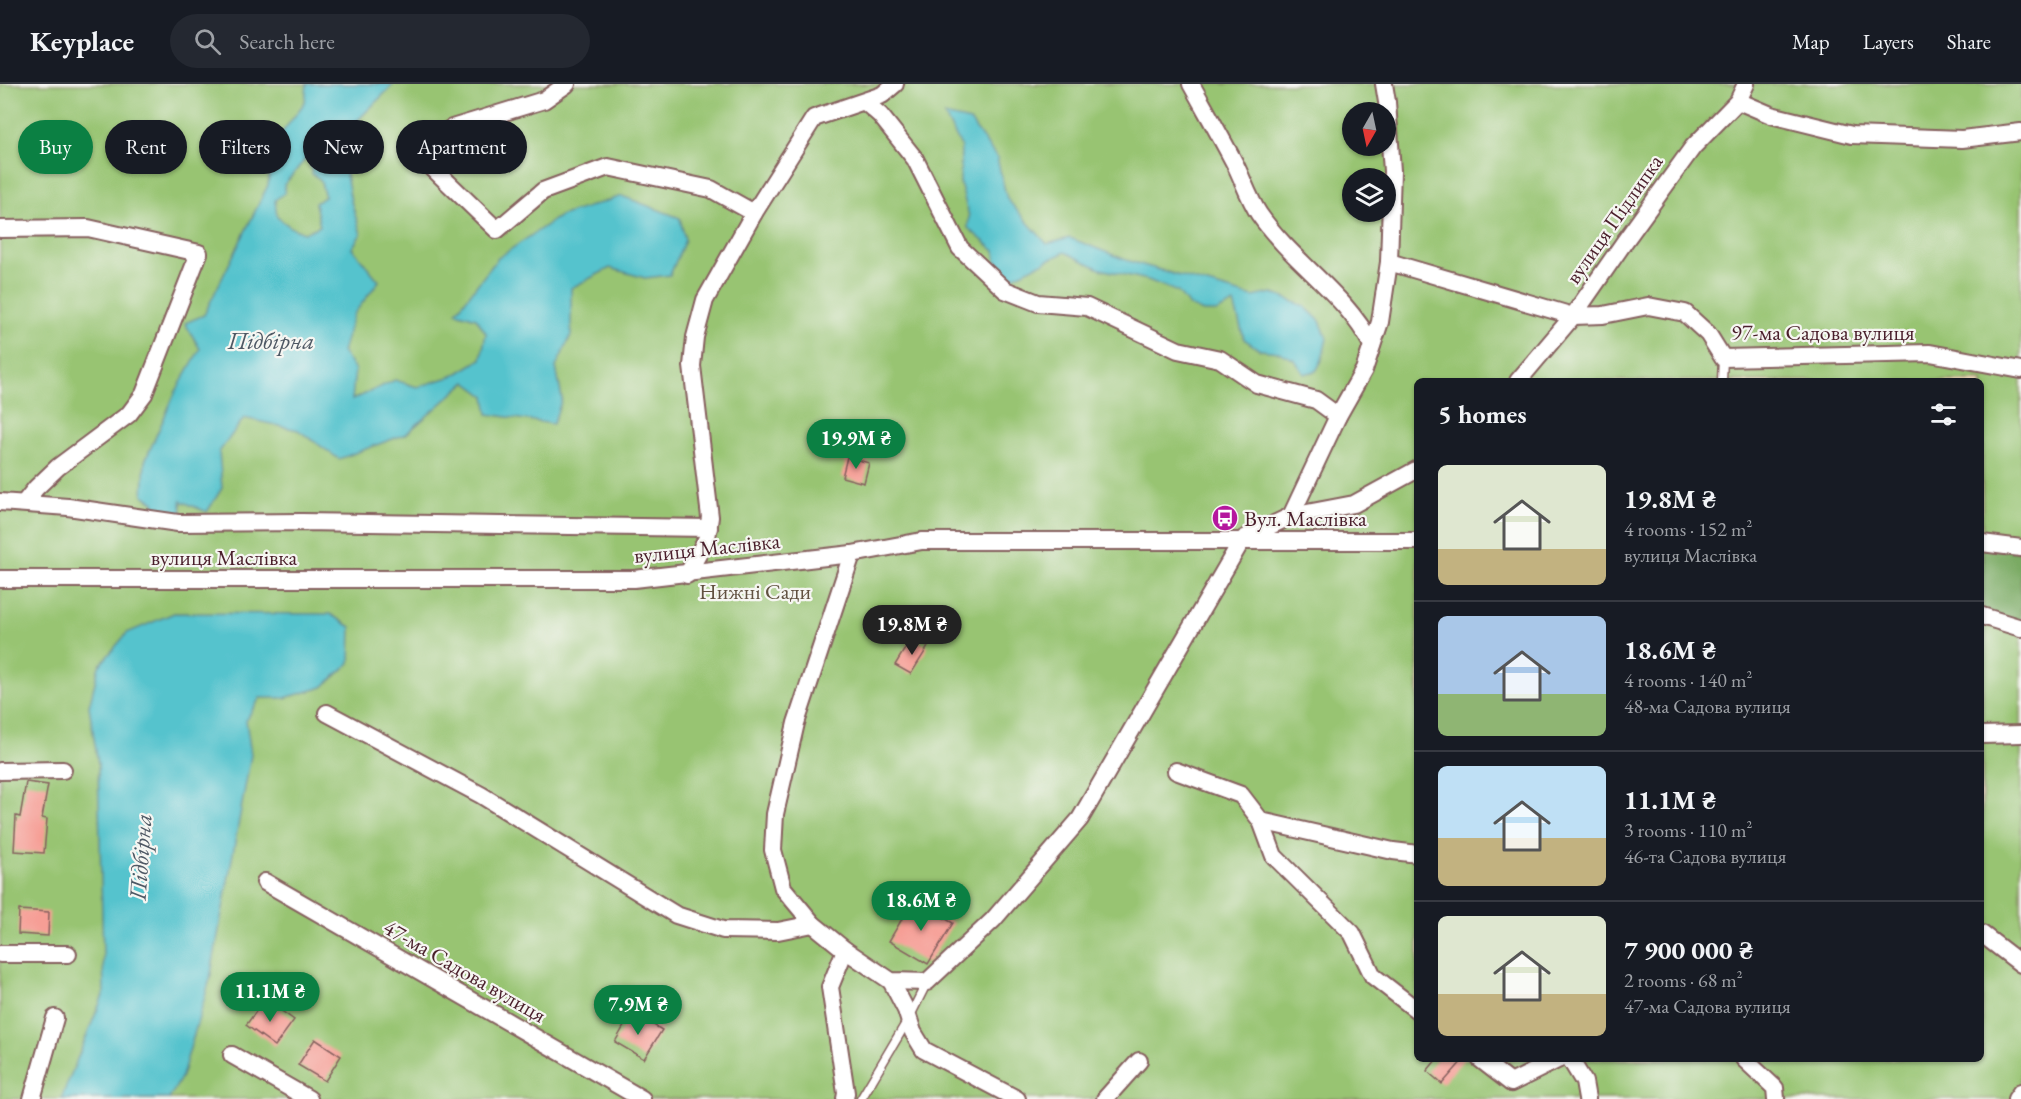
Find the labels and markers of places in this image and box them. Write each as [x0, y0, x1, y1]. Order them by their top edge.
pin: 19.9M ₴ [801, 419, 911, 470]
bus stop icon: Вул. Маслівка [1210, 503, 1240, 533]
place label: Вул. Маслівка [1244, 504, 1367, 533]
pin: 19.8M ₴ [857, 605, 967, 656]
pin: 18.6M ₴ [866, 881, 976, 932]
pin: 11.1M ₴ [215, 972, 325, 1023]
pin: 7.9M ₴ [589, 985, 687, 1036]

